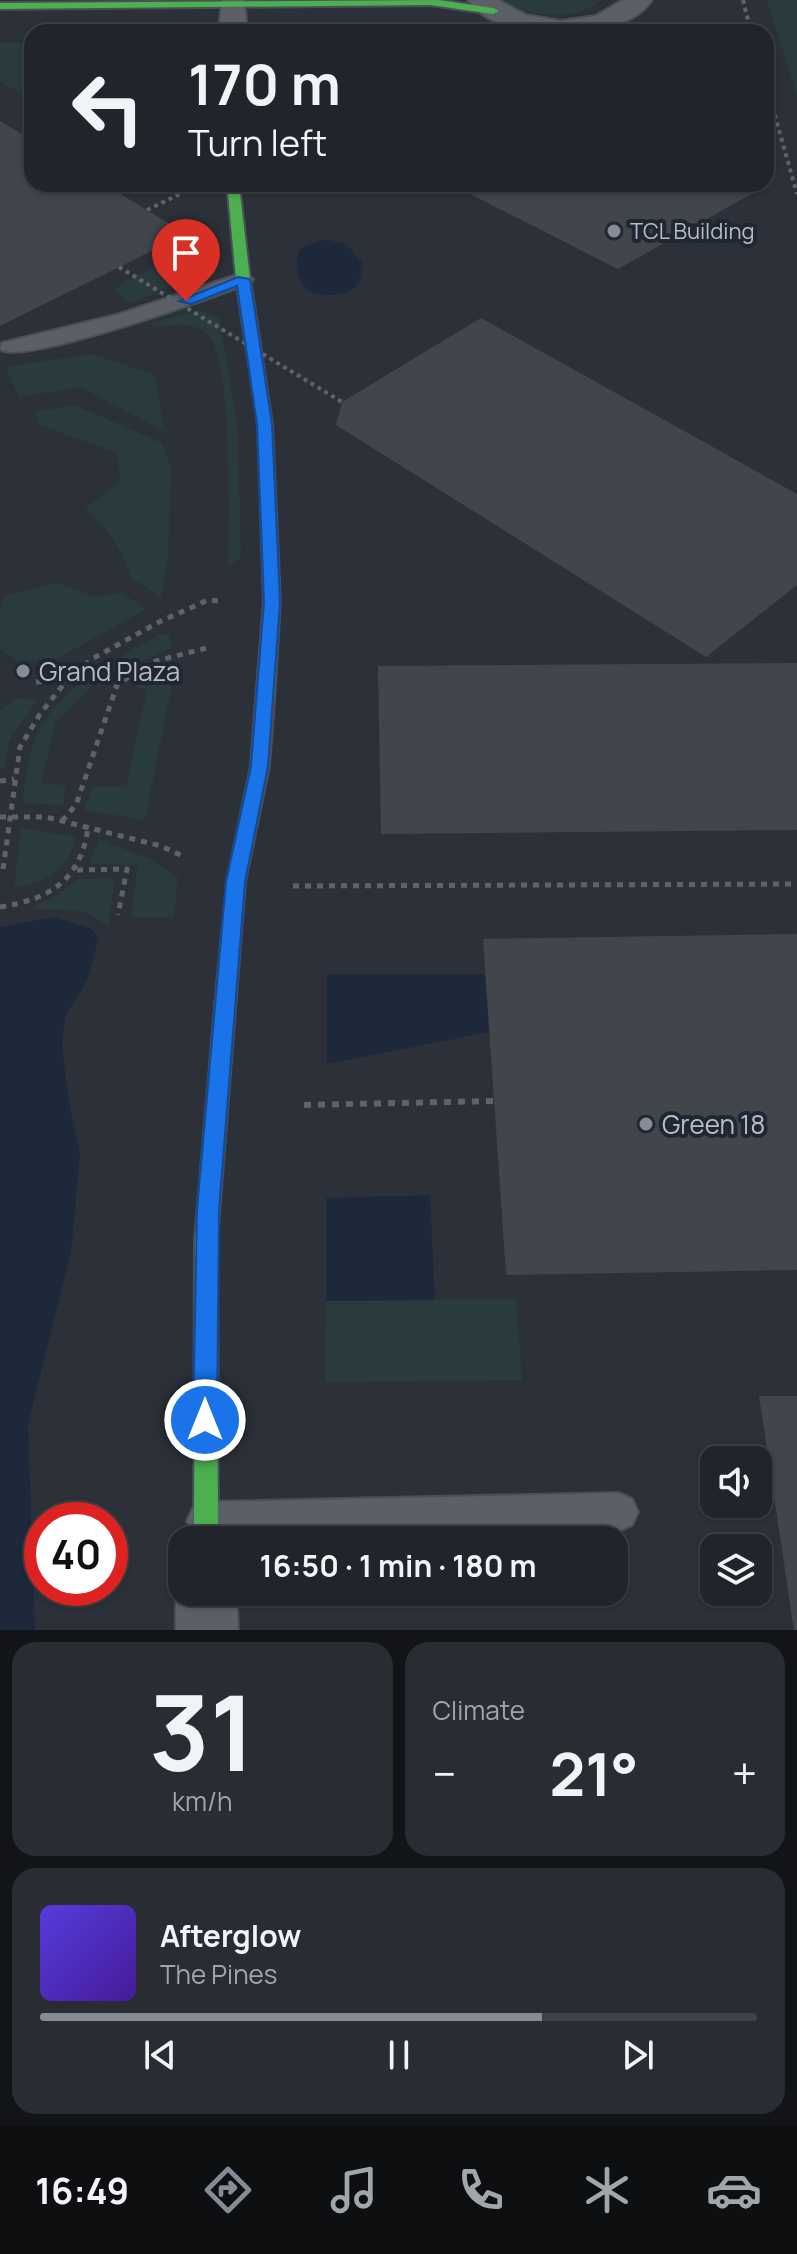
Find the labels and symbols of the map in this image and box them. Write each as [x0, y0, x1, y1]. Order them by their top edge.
place label: TCL Building [630, 216, 755, 246]
pin [152, 219, 220, 301]
marker: TCL Building [605, 222, 623, 240]
place label: Grand Plaza [39, 653, 180, 689]
marker: Grand Plaza [14, 662, 32, 680]
place label: Green 18 [662, 1106, 765, 1142]
marker: Green 18 [637, 1115, 655, 1133]
position arrow [163, 1378, 247, 1462]
speed limit sign: 40 [24, 1502, 128, 1606]

